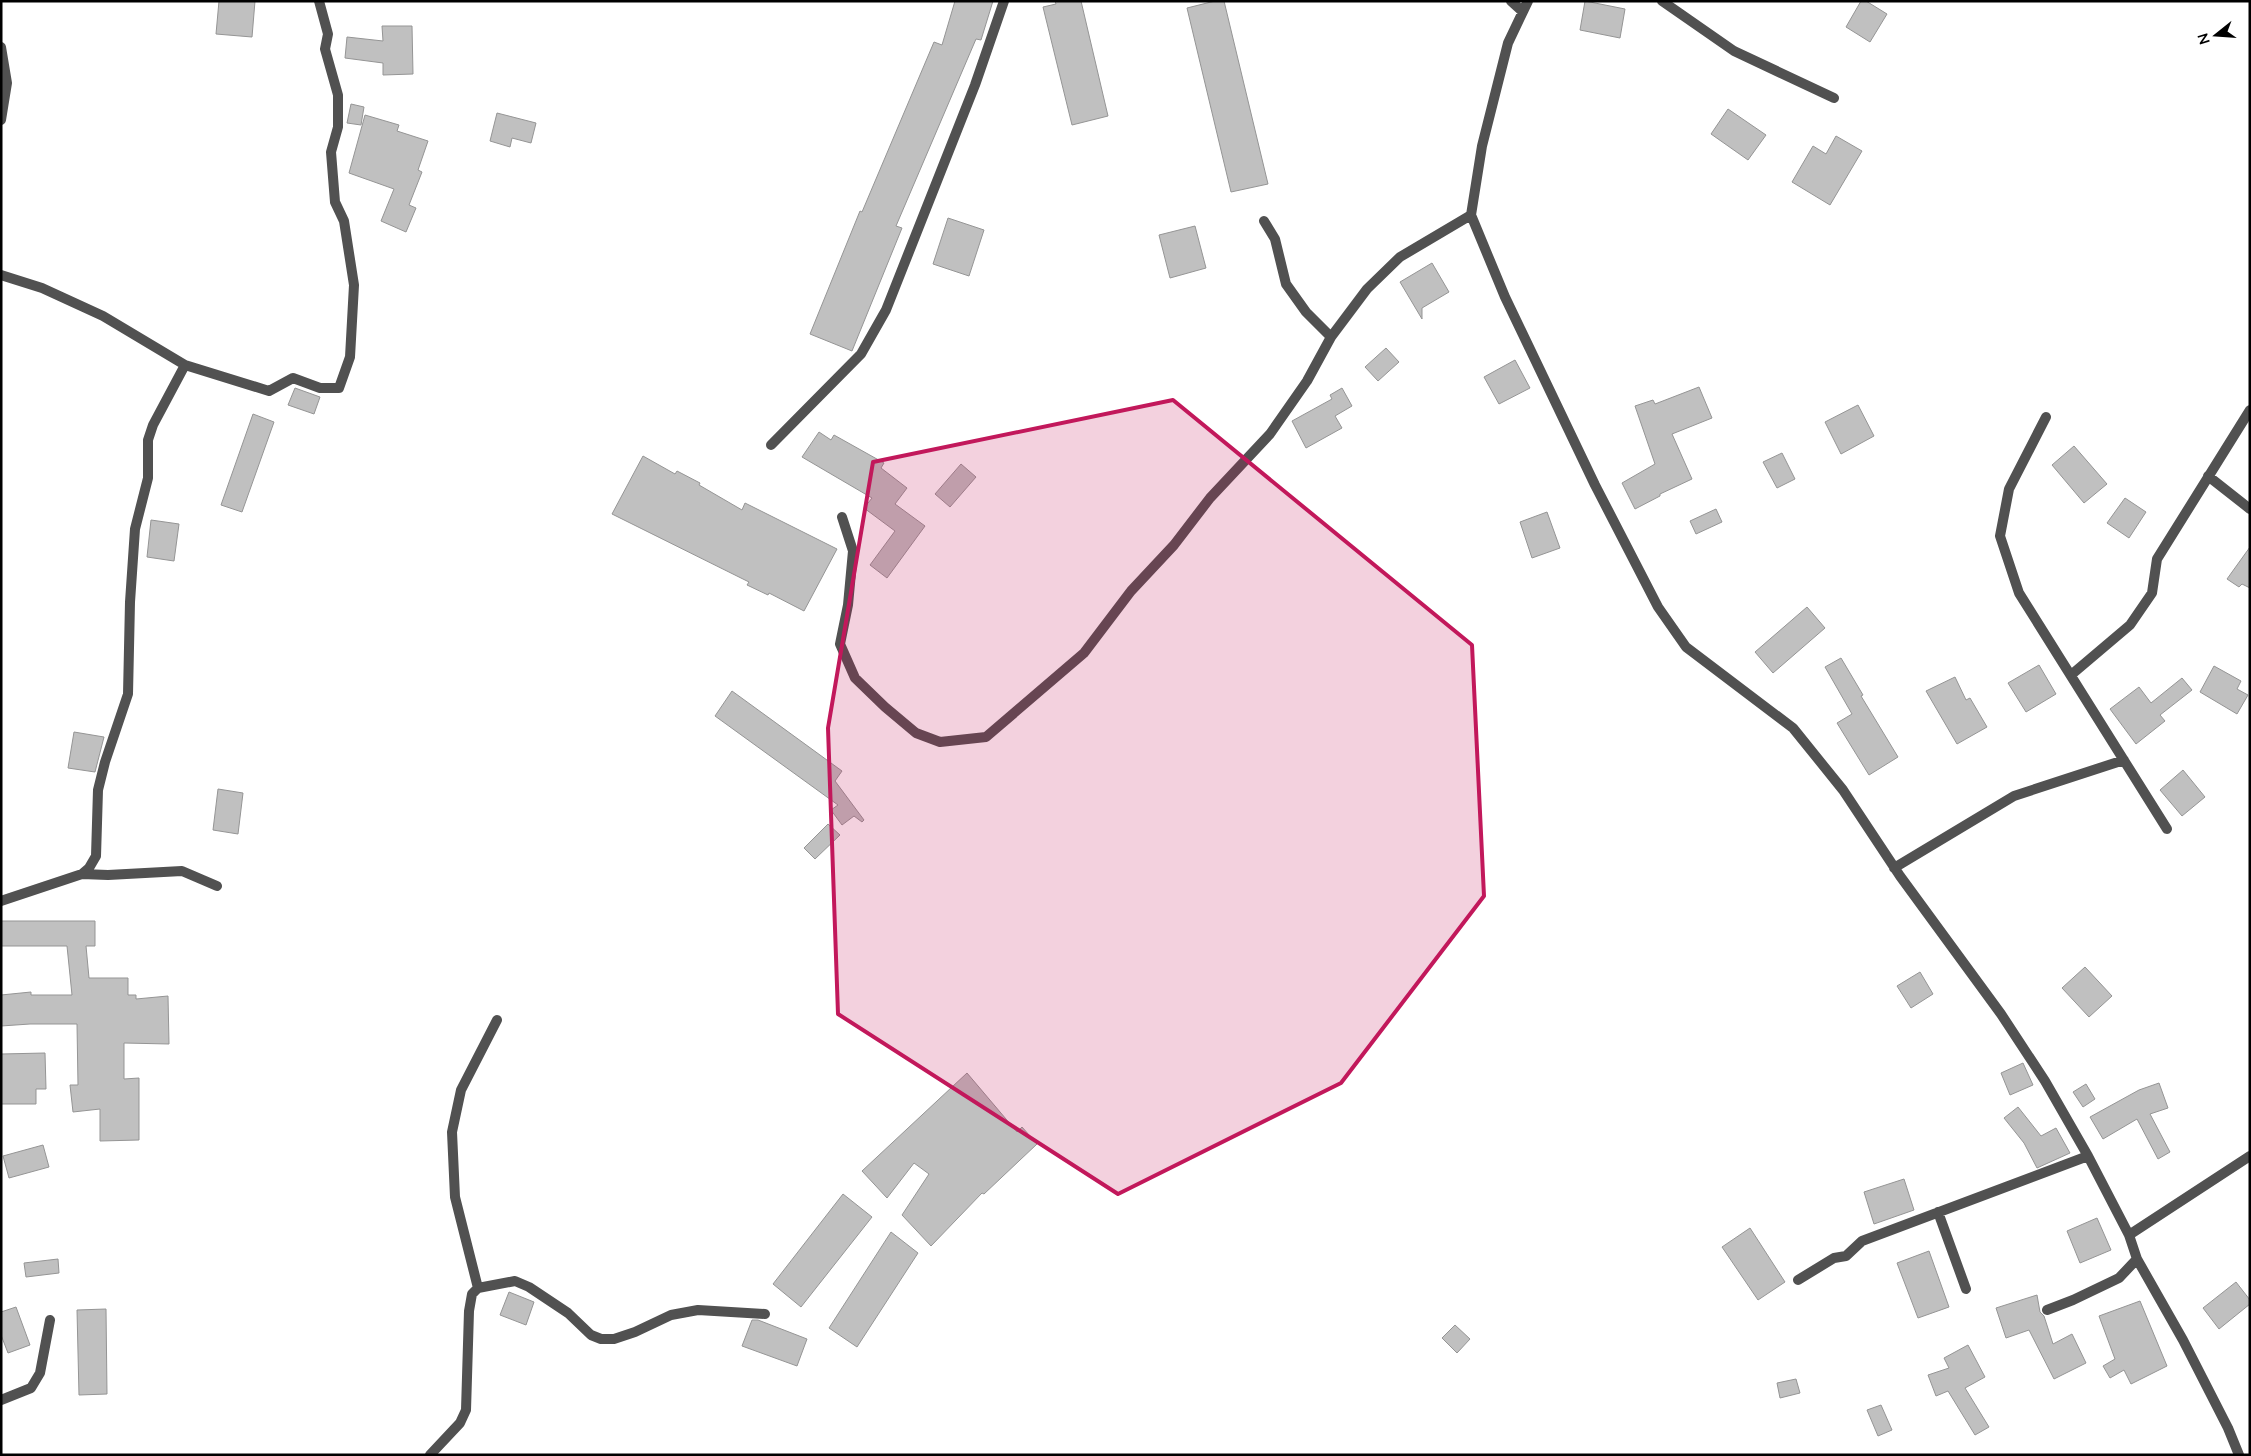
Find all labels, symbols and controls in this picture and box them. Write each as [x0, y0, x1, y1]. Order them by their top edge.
north arrow [2191, 10, 2241, 60]
text: N [2193, 31, 2213, 47]

